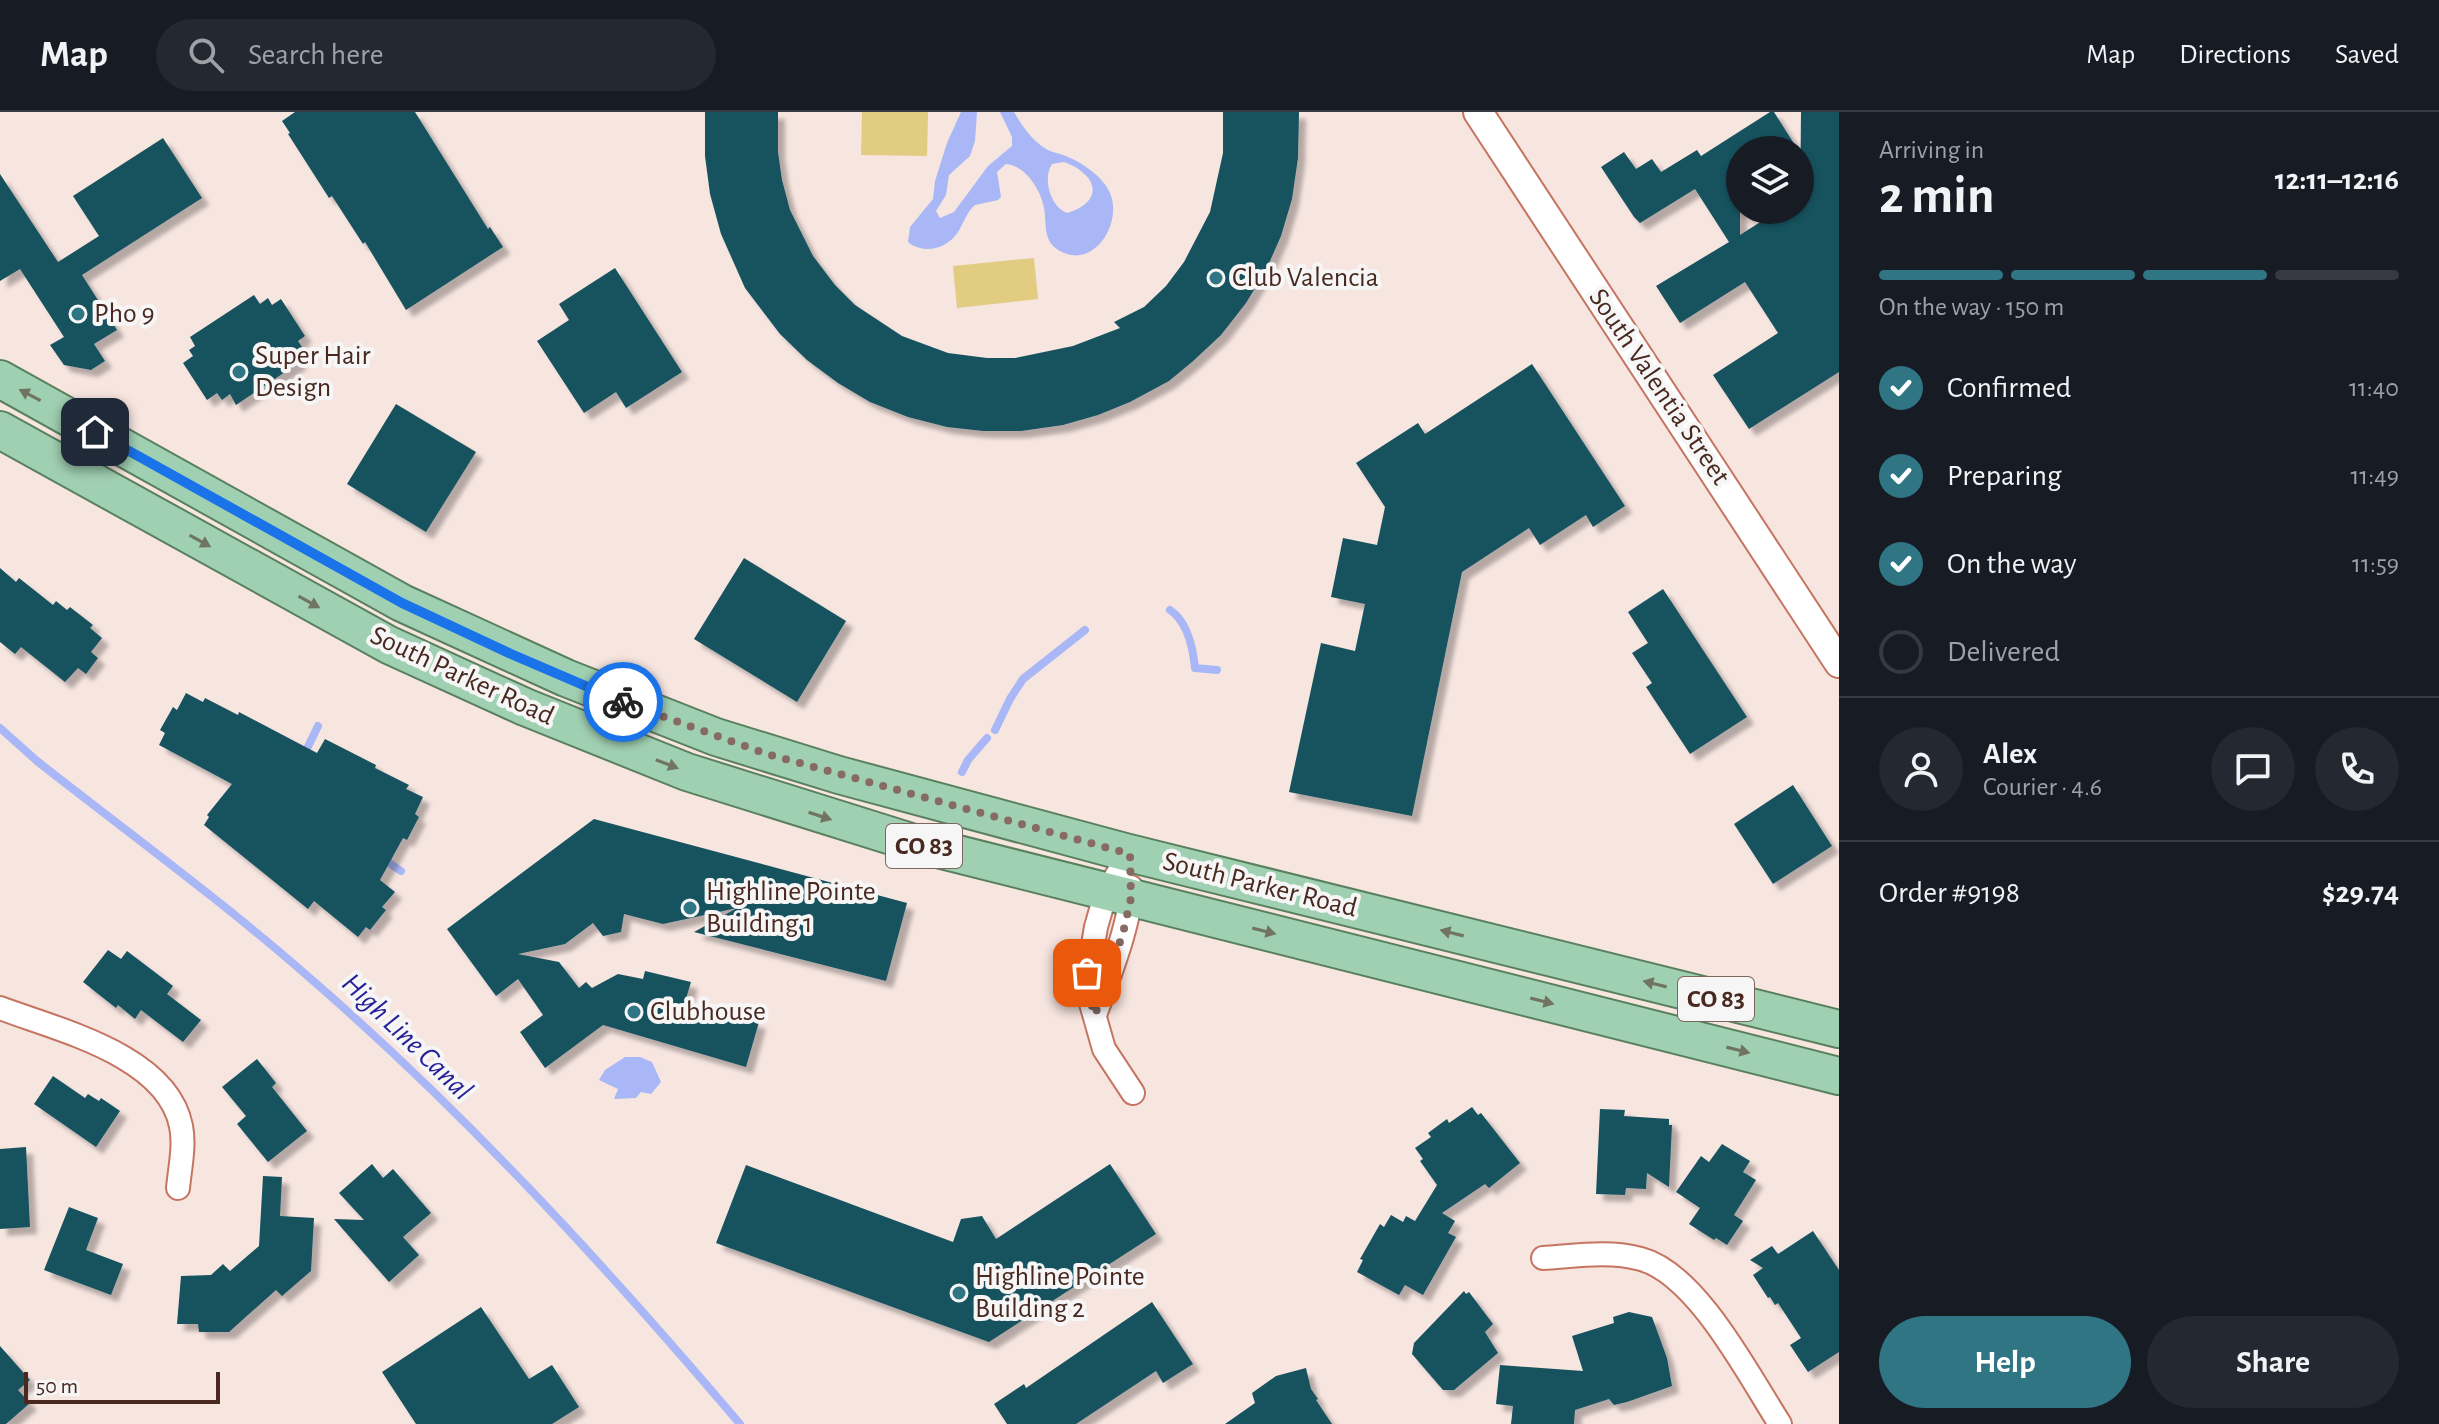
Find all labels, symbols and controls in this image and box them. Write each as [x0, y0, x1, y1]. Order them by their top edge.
search box [156, 19, 716, 91]
icon: search [184, 33, 228, 77]
text: Map [40, 36, 108, 74]
text: Search here [248, 40, 384, 70]
text: Map [2086, 41, 2135, 69]
text: Directions [2179, 41, 2291, 69]
text: Saved [2335, 41, 2399, 69]
map controls [1726, 136, 1814, 224]
button: layers [1726, 136, 1814, 224]
text: Arriving in [1879, 137, 1984, 163]
text: 12:11–12:16 [2275, 165, 2399, 195]
text: 2 min [1879, 170, 1994, 222]
place label: Club Valencia [1232, 264, 1379, 292]
marker: Club Valencia [1207, 269, 1225, 287]
street label: South Valentia Street [1583, 284, 1735, 490]
text: On the way · 150 m [1879, 294, 2064, 320]
place label: Pho 9 [94, 300, 155, 328]
marker: Pho 9 [69, 305, 87, 323]
place label: Super Hair Design [255, 342, 371, 402]
marker: Super Hair Design [230, 363, 248, 381]
icon: check [1879, 366, 1923, 410]
text: Confirmed [1947, 373, 2071, 403]
text: 11:40 [2349, 375, 2399, 401]
one-way arrow [19, 389, 42, 402]
pin [61, 398, 129, 466]
icon: home [73, 410, 117, 454]
icon: check [1879, 454, 1923, 498]
text: Preparing [1947, 461, 2062, 491]
text: 11:49 [2350, 463, 2399, 489]
one-way arrow [189, 534, 211, 548]
icon: check [1879, 542, 1923, 586]
text: On the way [1947, 549, 2076, 579]
text: 11:59 [2352, 551, 2399, 577]
one-way arrow [297, 595, 320, 608]
street label: South Parker Road [366, 621, 558, 731]
text: Delivered [1947, 637, 2060, 667]
courier [583, 662, 663, 742]
icon: bike [601, 680, 645, 724]
button: person [1879, 727, 1963, 811]
button: chat [2211, 727, 2295, 811]
button: phone [2315, 727, 2399, 811]
text: Alex [1983, 739, 2037, 769]
one-way arrow [655, 759, 679, 771]
text: Courier · 4.6 [1983, 774, 2102, 800]
one-way arrow [808, 810, 832, 822]
road number: CO 83 [886, 824, 962, 868]
street label: South Parker Road [1160, 847, 1360, 923]
place label: Highline Pointe Building 1 [706, 878, 876, 938]
text: Order #9198 [1879, 878, 2020, 908]
text: $29.74 [2322, 878, 2399, 908]
marker: Highline Pointe Building 1 [681, 899, 699, 917]
one-way arrow [1251, 926, 1276, 938]
one-way arrow [1440, 926, 1465, 938]
pin [1053, 939, 1121, 1007]
icon: bag [1065, 951, 1109, 995]
water label: High Line Canal [336, 968, 478, 1106]
one-way arrow [1642, 977, 1667, 989]
road number: CO 83 [1678, 977, 1754, 1021]
one-way arrow [1530, 996, 1555, 1008]
place label: Clubhouse [650, 998, 766, 1026]
marker: Clubhouse [625, 1003, 643, 1021]
one-way arrow [1726, 1045, 1751, 1057]
place label: Highline Pointe Building 2 [975, 1263, 1145, 1323]
marker: Highline Pointe Building 2 [950, 1284, 968, 1302]
button: Help [1879, 1316, 2131, 1408]
button: Share [2147, 1316, 2399, 1408]
scale bar [24, 1368, 220, 1404]
text: 50 m [36, 1375, 78, 1397]

